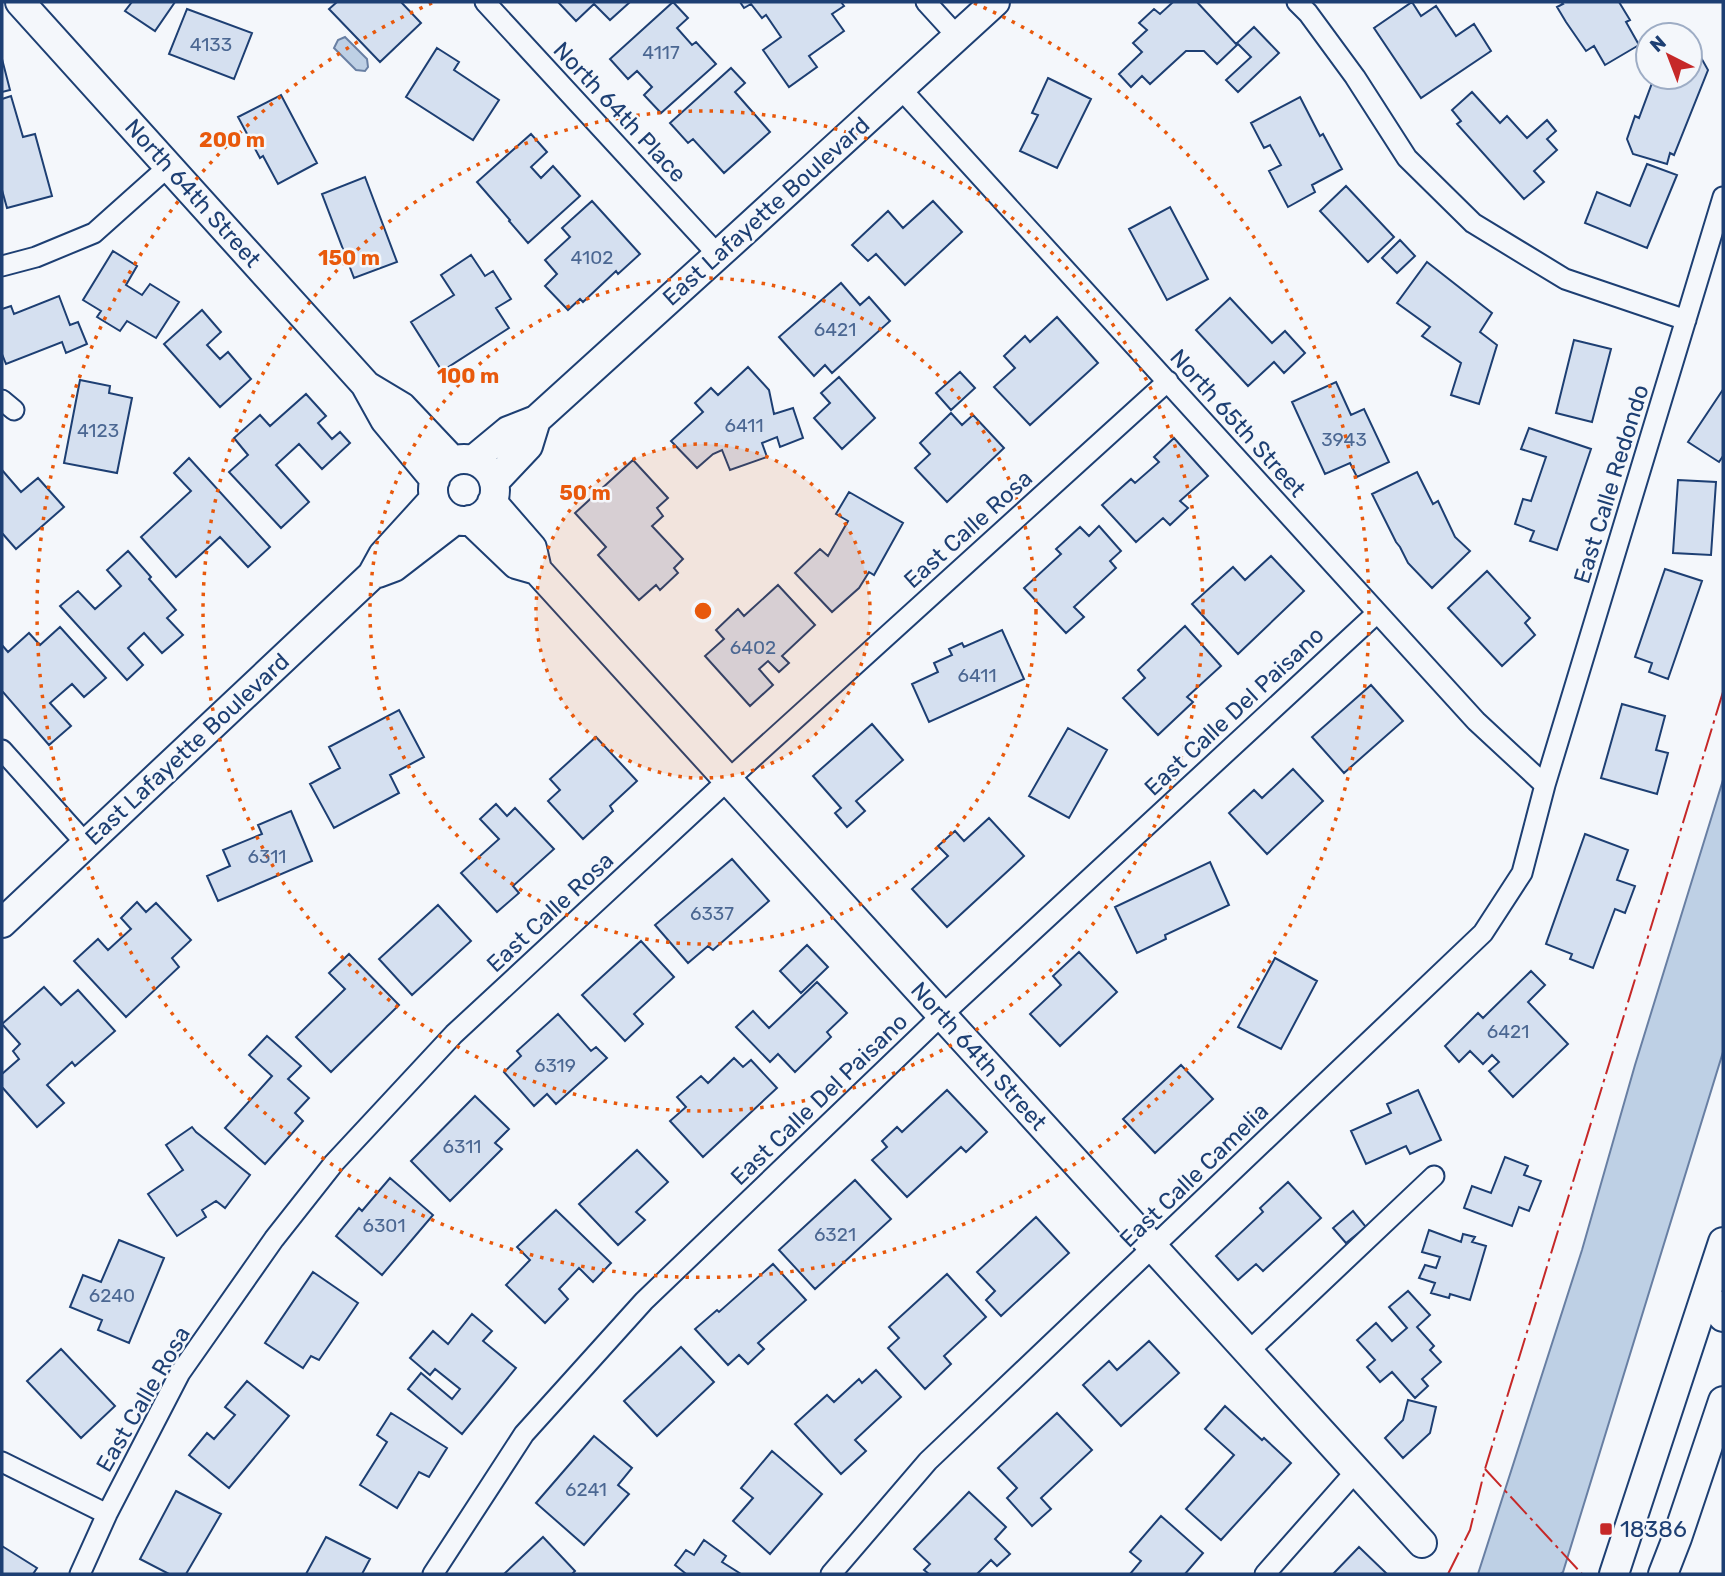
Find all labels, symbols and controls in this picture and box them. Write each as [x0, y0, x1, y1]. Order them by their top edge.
north arrow [1634, 21, 1704, 91]
text: N [1645, 31, 1671, 57]
house number: 4133 [190, 33, 232, 56]
street label: North 64th Place [548, 36, 692, 188]
house number: 4117 [642, 41, 680, 64]
street label: East Lafayette Boulevard [657, 111, 875, 311]
street label: North 64th Street [119, 113, 267, 273]
text: 200 m [199, 127, 265, 152]
text: 150 m [318, 245, 380, 270]
house number: 4102 [571, 246, 613, 269]
house number: 6421 [814, 318, 856, 341]
street label: North 65th Street [1164, 343, 1312, 503]
text: 100 m [437, 363, 499, 388]
street label: East Calle Redondo [1567, 381, 1655, 587]
house number: 6411 [724, 414, 764, 437]
house number: 4123 [77, 419, 119, 442]
house number: 3943 [1321, 428, 1367, 451]
street label: East Calle Rosa [898, 464, 1038, 594]
text: 50 m [559, 480, 611, 505]
centre of rings [691, 599, 715, 623]
street label: East Calle Del Paisano [1139, 621, 1329, 801]
house number: 6402 [730, 636, 776, 659]
street label: East Lafayette Boulevard [79, 647, 295, 851]
house number: 6411 [957, 664, 997, 687]
house number: 6311 [248, 845, 286, 868]
street label: East Calle Rosa [481, 846, 619, 978]
house number: 6337 [690, 902, 734, 925]
street label: North 64th Street [905, 976, 1053, 1136]
street label: East Calle Del Paisano [725, 1007, 913, 1191]
house number: 6421 [1487, 1020, 1529, 1043]
house number: 6319 [534, 1054, 576, 1077]
street label: East Calle Camelia [1114, 1097, 1274, 1253]
house number: 6311 [443, 1135, 481, 1158]
house number: 6301 [362, 1214, 406, 1237]
house number: 6321 [814, 1223, 856, 1246]
house number: 6240 [89, 1284, 135, 1307]
street label: East Calle Rosa [90, 1321, 196, 1477]
house number: 6241 [565, 1478, 607, 1501]
place label: 18386 [1620, 1515, 1687, 1543]
marker: 18386 [1598, 1521, 1614, 1537]

